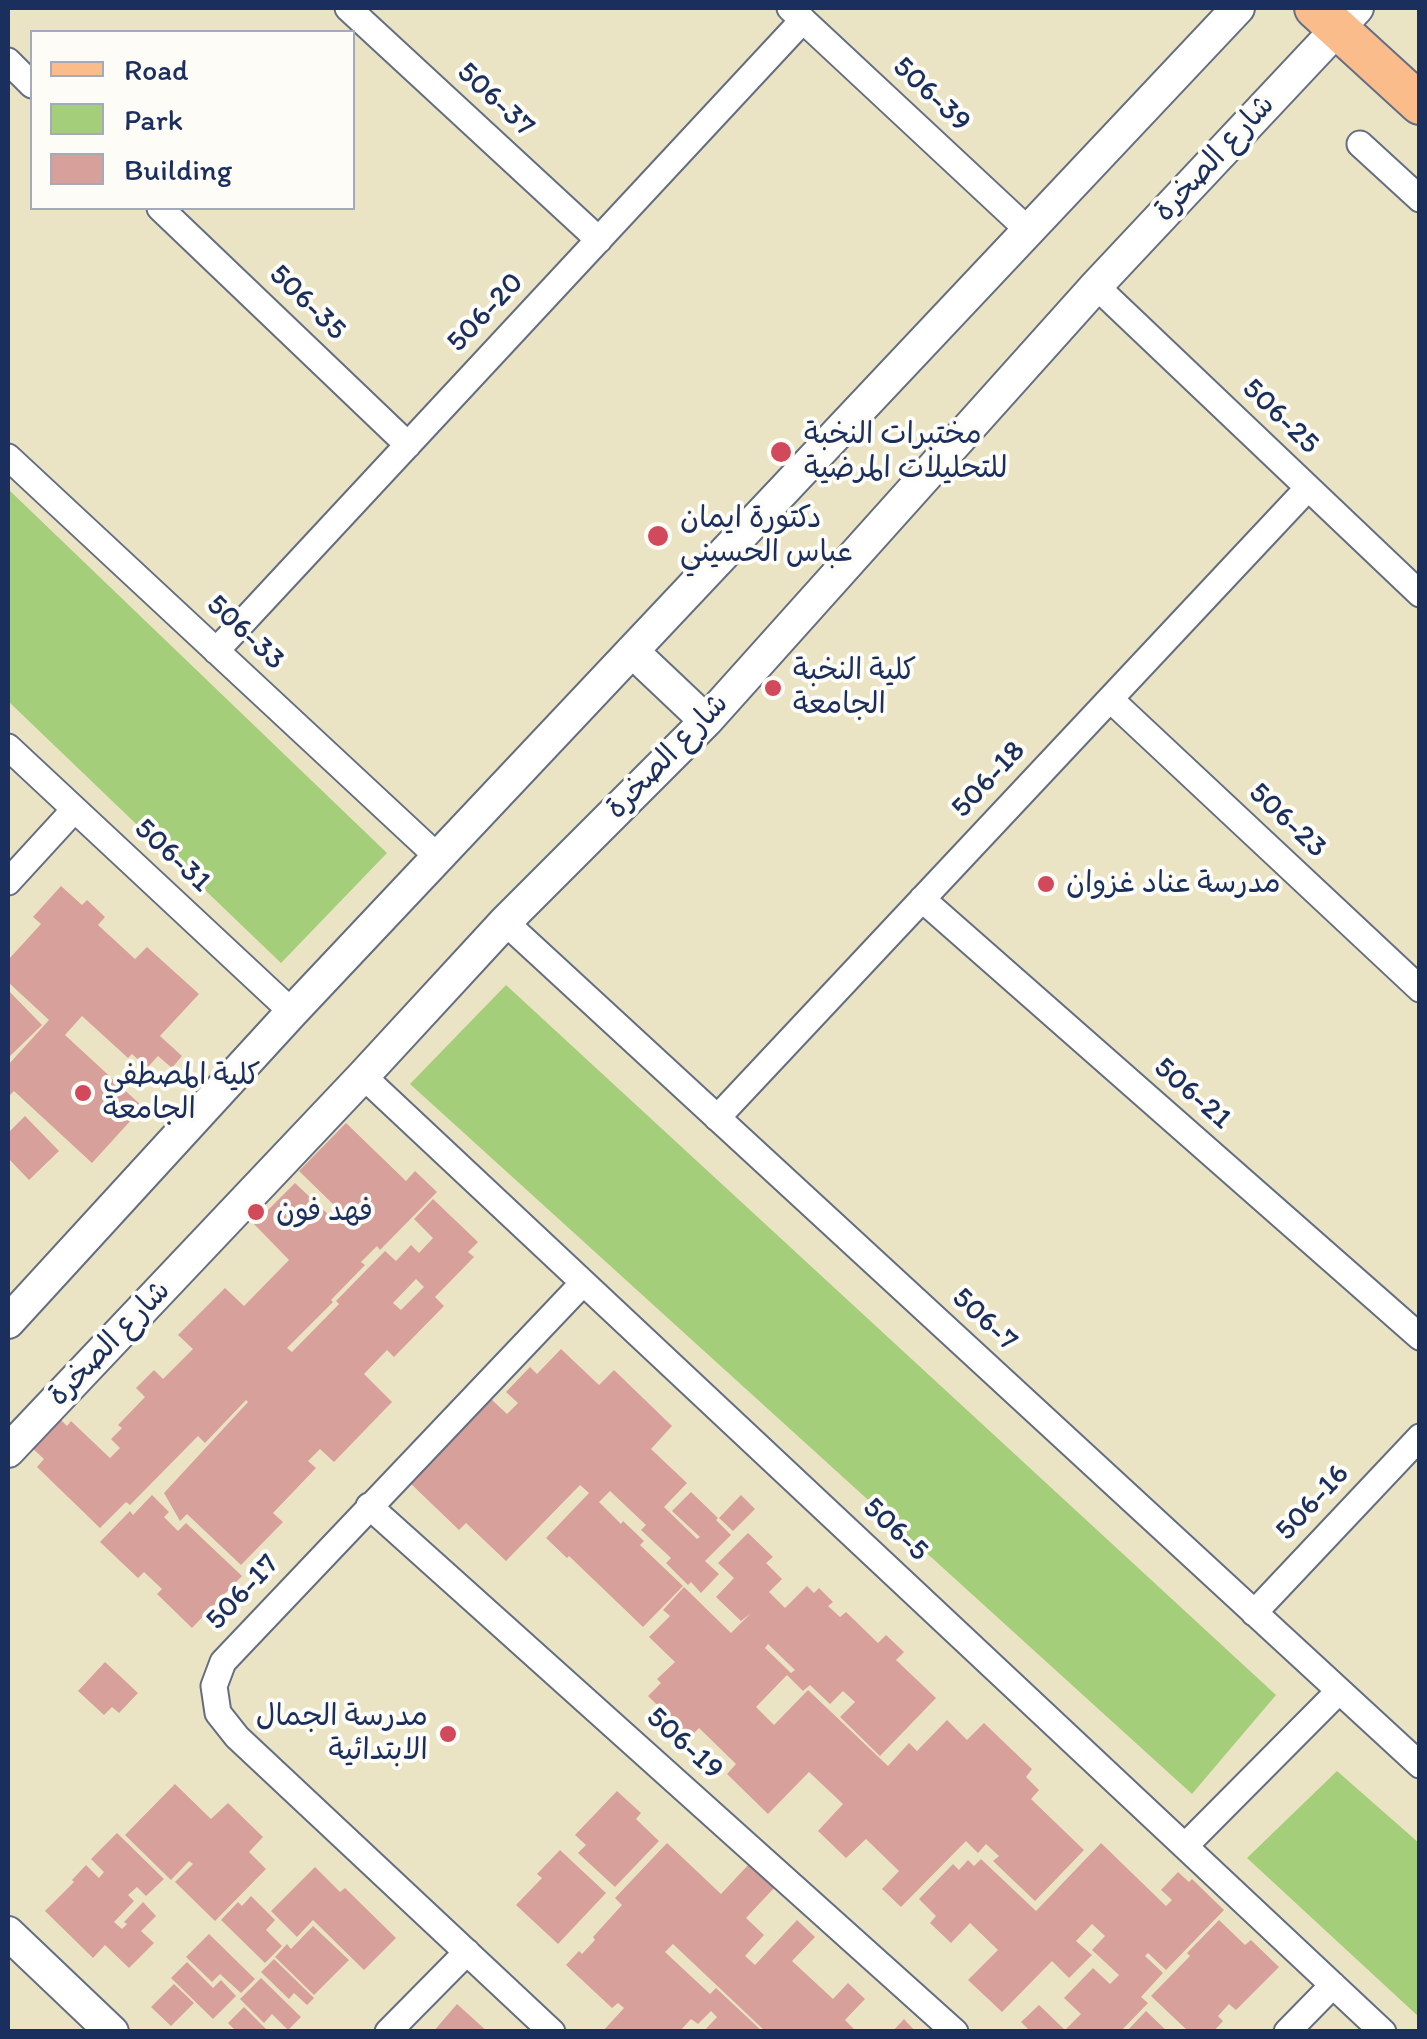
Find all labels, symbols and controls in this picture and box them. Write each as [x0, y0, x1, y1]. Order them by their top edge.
legend [30, 30, 355, 210]
street label: 506-39 [884, 50, 978, 140]
text: Road [124, 51, 189, 88]
street label: 506-37 [449, 55, 541, 145]
street label: شارع الصخرة [1147, 88, 1283, 230]
text: Park [124, 101, 183, 138]
text: Building [124, 151, 232, 188]
street label: 506-35 [261, 257, 353, 349]
street label: 506-20 [440, 265, 532, 361]
street label: 506-25 [1234, 372, 1326, 462]
place label: مختبرات النخبة للتحليلات المرضية [804, 417, 1008, 488]
marker: مختبرات النخبة للتحليلات المرضية [768, 439, 794, 465]
place label: دكتورة ايمان عباس الحسيني [680, 501, 853, 572]
marker: دكتورة ايمان عباس الحسيني [645, 523, 671, 549]
street label: 506-33 [198, 587, 292, 679]
place label: كلية النخبة الجامعة [793, 653, 916, 724]
marker: كلية النخبة الجامعة [762, 677, 784, 699]
street label: شارع الصخرة [599, 687, 737, 827]
street label: 506-18 [944, 734, 1034, 826]
street label: 506-23 [1240, 776, 1334, 866]
street label: 506-31 [126, 811, 218, 901]
place label: مدرسة عناد غزوان [1066, 866, 1281, 902]
marker: مدرسة عناد غزوان [1035, 873, 1057, 895]
street label: 506-21 [1146, 1050, 1238, 1138]
place label: كلية المصطفى الجامعة [103, 1058, 261, 1128]
marker: كلية المصطفى الجامعة [72, 1082, 94, 1104]
place label: فهد فون [276, 1194, 373, 1230]
marker: فهد فون [245, 1201, 267, 1223]
street label: شارع الصخرة [41, 1274, 179, 1414]
street label: 506-7 [944, 1281, 1024, 1359]
street label: 506-16 [1268, 1457, 1358, 1549]
street label: 506-5 [854, 1490, 936, 1570]
street label: 506-17 [199, 1547, 287, 1639]
place label: مدرسة الجمال الابتدائية [256, 1699, 428, 1770]
street label: 506-19 [638, 1700, 730, 1788]
marker: مدرسة الجمال الابتدائية [437, 1723, 459, 1745]

